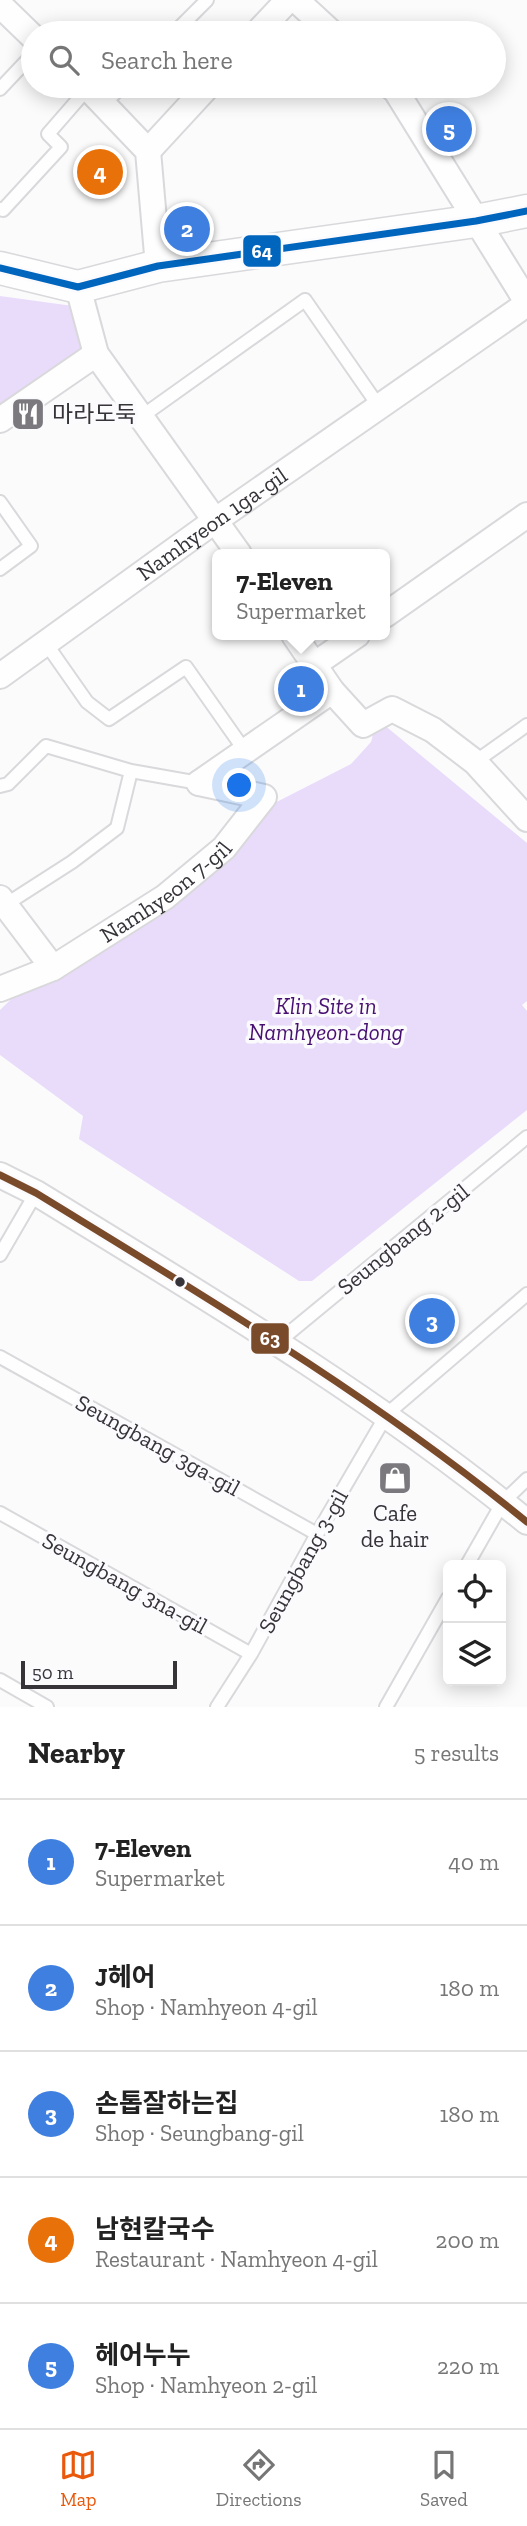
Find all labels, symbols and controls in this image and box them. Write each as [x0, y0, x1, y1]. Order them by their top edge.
search box [21, 21, 506, 98]
icon: search [45, 41, 83, 79]
text: Search here [101, 44, 233, 76]
pin: 5 [426, 103, 472, 155]
pin: 4 [77, 146, 123, 198]
pin: 2 [164, 203, 210, 255]
line badge: 64 [242, 234, 282, 268]
text: 64 [251, 240, 273, 263]
restaurant icon: 마라도둑 [9, 395, 47, 433]
place label: 마라도둑 [52, 400, 137, 428]
street label: Namhyeon 1ga-gil [131, 461, 293, 587]
popup [212, 549, 390, 640]
text: 7-Eleven [236, 565, 333, 597]
text: Supermarket [236, 597, 366, 625]
pin: 1 [278, 663, 324, 715]
your location [222, 768, 256, 802]
street label: Namhyeon 7-gil [95, 836, 238, 949]
park label: Klin Site in Namhyeon-dong [248, 992, 404, 1046]
street label: Seungbang 2-gil [332, 1177, 474, 1301]
unlabelled marker [173, 1275, 187, 1289]
pin: 3 [409, 1295, 455, 1347]
line badge: 63 [250, 1322, 290, 1355]
text: 63 [260, 1327, 280, 1350]
street label: Seungbang 3ga-gil [71, 1388, 245, 1502]
shop icon: Cafe de hair [376, 1459, 414, 1497]
street label: Seungbang 3-gil [252, 1484, 354, 1638]
place label: Cafe de hair [361, 1499, 429, 1553]
street label: Seungbang 3na-gil [38, 1526, 212, 1640]
map controls [443, 1560, 506, 1686]
button: locate [443, 1560, 506, 1623]
button: layers [443, 1623, 506, 1686]
scale bar [21, 1658, 177, 1690]
text: 50 m [32, 1661, 73, 1684]
text: Nearby [28, 1735, 125, 1771]
text: 5 results [414, 1739, 499, 1767]
text: 7-Eleven [95, 1832, 192, 1864]
text: 1 [46, 1848, 56, 1876]
text: 40 m [448, 1848, 499, 1876]
text: Supermarket [95, 1864, 225, 1892]
text: J헤어 [95, 1961, 155, 1993]
text: 2 [45, 1974, 57, 2002]
text: 180 m [439, 1974, 499, 2002]
text: Shop · Namhyeon 4-gil [95, 1993, 318, 2021]
text: 손톱잘하는집 [95, 2087, 239, 2119]
text: 3 [45, 2100, 57, 2128]
text: 180 m [439, 2100, 499, 2128]
text: Shop · Seungbang-gil [95, 2119, 304, 2147]
text: 남현칼국수 [95, 2213, 215, 2245]
text: 4 [44, 2226, 58, 2254]
text: 200 m [436, 2226, 499, 2254]
text: Restaurant · Namhyeon 4-gil [95, 2245, 378, 2273]
text: 헤어누누 [95, 2339, 191, 2371]
text: 5 [45, 2352, 57, 2380]
text: 220 m [437, 2352, 499, 2380]
text: Shop · Namhyeon 2-gil [95, 2371, 317, 2399]
tab: Map [59, 2446, 97, 2511]
tab: Directions [216, 2446, 302, 2511]
tab: Saved [420, 2446, 468, 2511]

